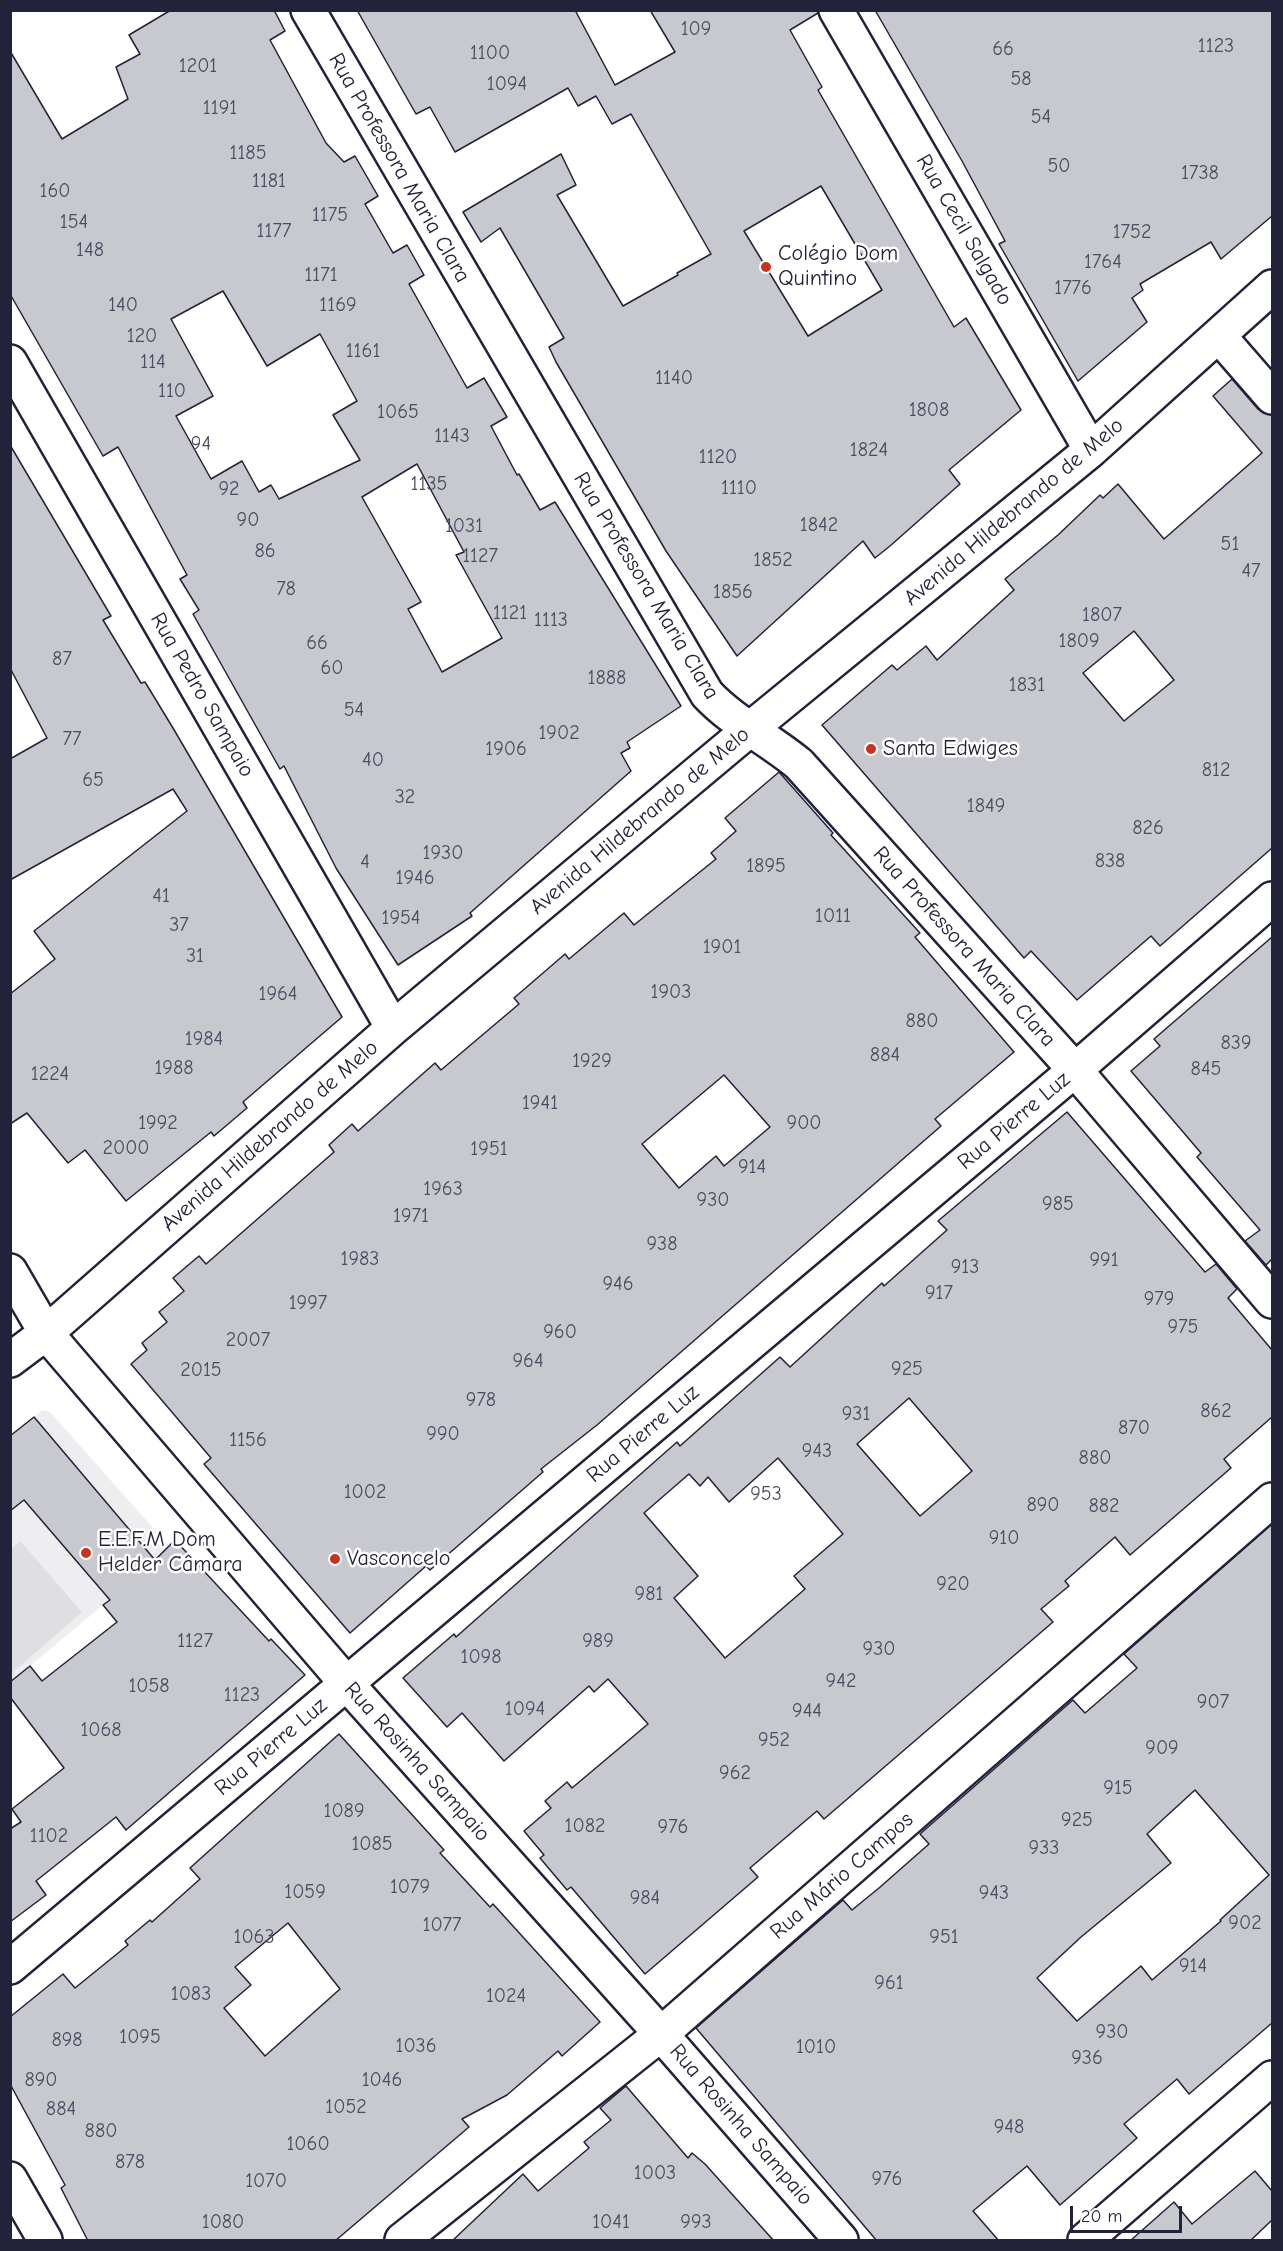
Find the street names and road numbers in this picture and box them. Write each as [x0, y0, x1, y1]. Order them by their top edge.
street label: Rua Professora Maria Clara [322, 49, 476, 287]
street label: Rua Cecil Salgado [910, 150, 1018, 310]
street label: Avenida Hildebrando de Melo [899, 412, 1129, 612]
street label: Rua Professora Maria Clara [568, 468, 724, 704]
street label: Rua Pedro Sampaio [144, 608, 260, 782]
street label: Avenida Hildebrando de Melo [525, 721, 755, 921]
street label: Rua Professora Maria Clara [867, 841, 1061, 1053]
street label: Avenida Hildebrando de Melo [156, 1035, 384, 1237]
street label: Rua Pierre Luz [953, 1066, 1075, 1176]
street label: Rua Pierre Luz [582, 1379, 704, 1489]
street label: Rua Rosinha Sampaio [338, 1677, 496, 1847]
street label: Rua Pierre Luz [210, 1692, 332, 1802]
street label: Rua Mário Campos [765, 1807, 919, 1945]
street label: Rua Rosinha Sampaio [664, 2039, 818, 2211]

